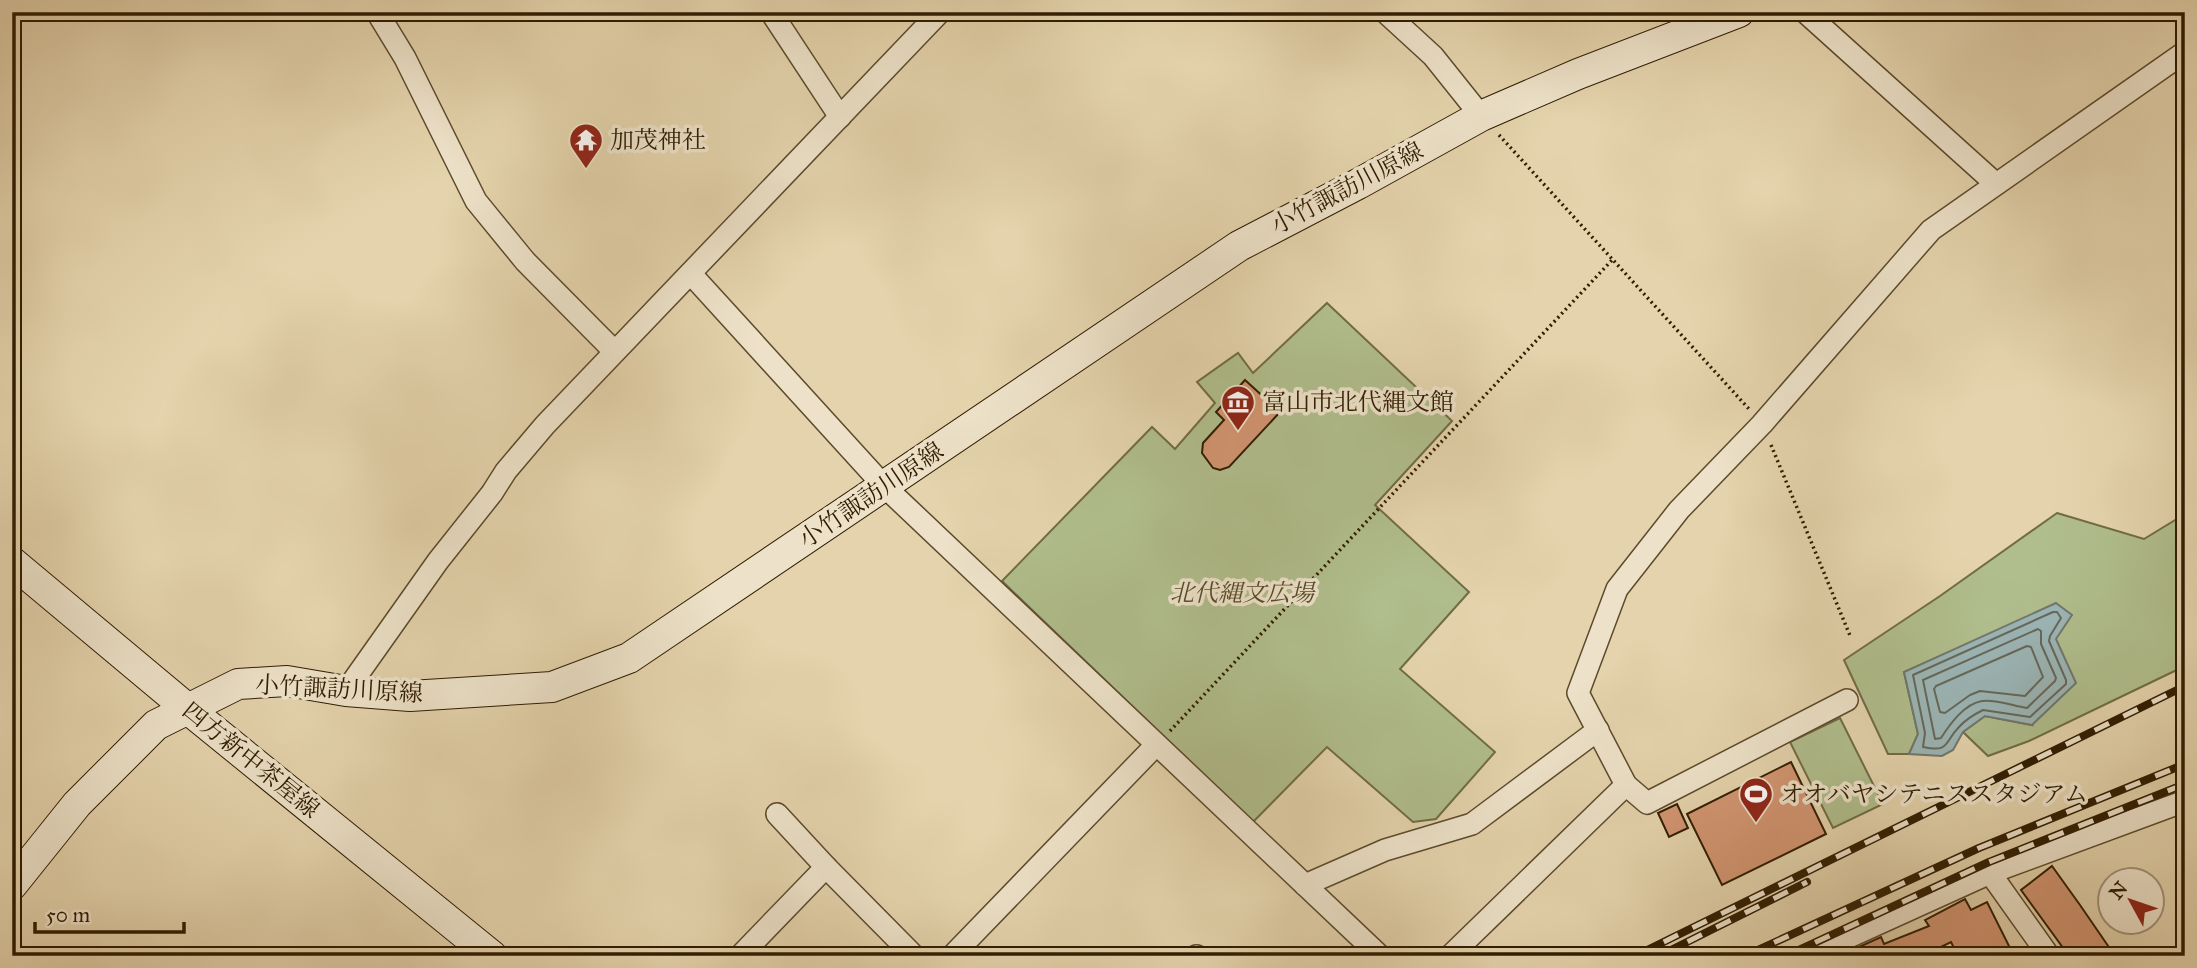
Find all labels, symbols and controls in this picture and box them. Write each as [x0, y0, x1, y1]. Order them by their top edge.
temple icon: 加茂神社 [567, 121, 605, 170]
place label: 加茂神社 [610, 125, 706, 155]
street label: 小竹諏訪川原線 [1266, 135, 1428, 241]
museum icon: 富山市北代縄文館 [1219, 383, 1257, 432]
place label: 富山市北代縄文館 [1262, 387, 1454, 417]
street label: 小竹諏訪川原線 [793, 436, 949, 554]
park label: 北代縄文広場 [1170, 578, 1316, 608]
street label: 小竹諏訪川原線 [254, 670, 424, 708]
street label: 四方新中茶屋線 [176, 695, 326, 825]
sports icon: オオバヤシテニススタジアム [1737, 775, 1775, 824]
place label: オオバヤシテニススタジアム [1780, 779, 2088, 809]
north arrow [2096, 866, 2166, 936]
text: N [2104, 877, 2132, 904]
scale bar [35, 891, 184, 935]
text: 50 m [46, 902, 91, 928]

